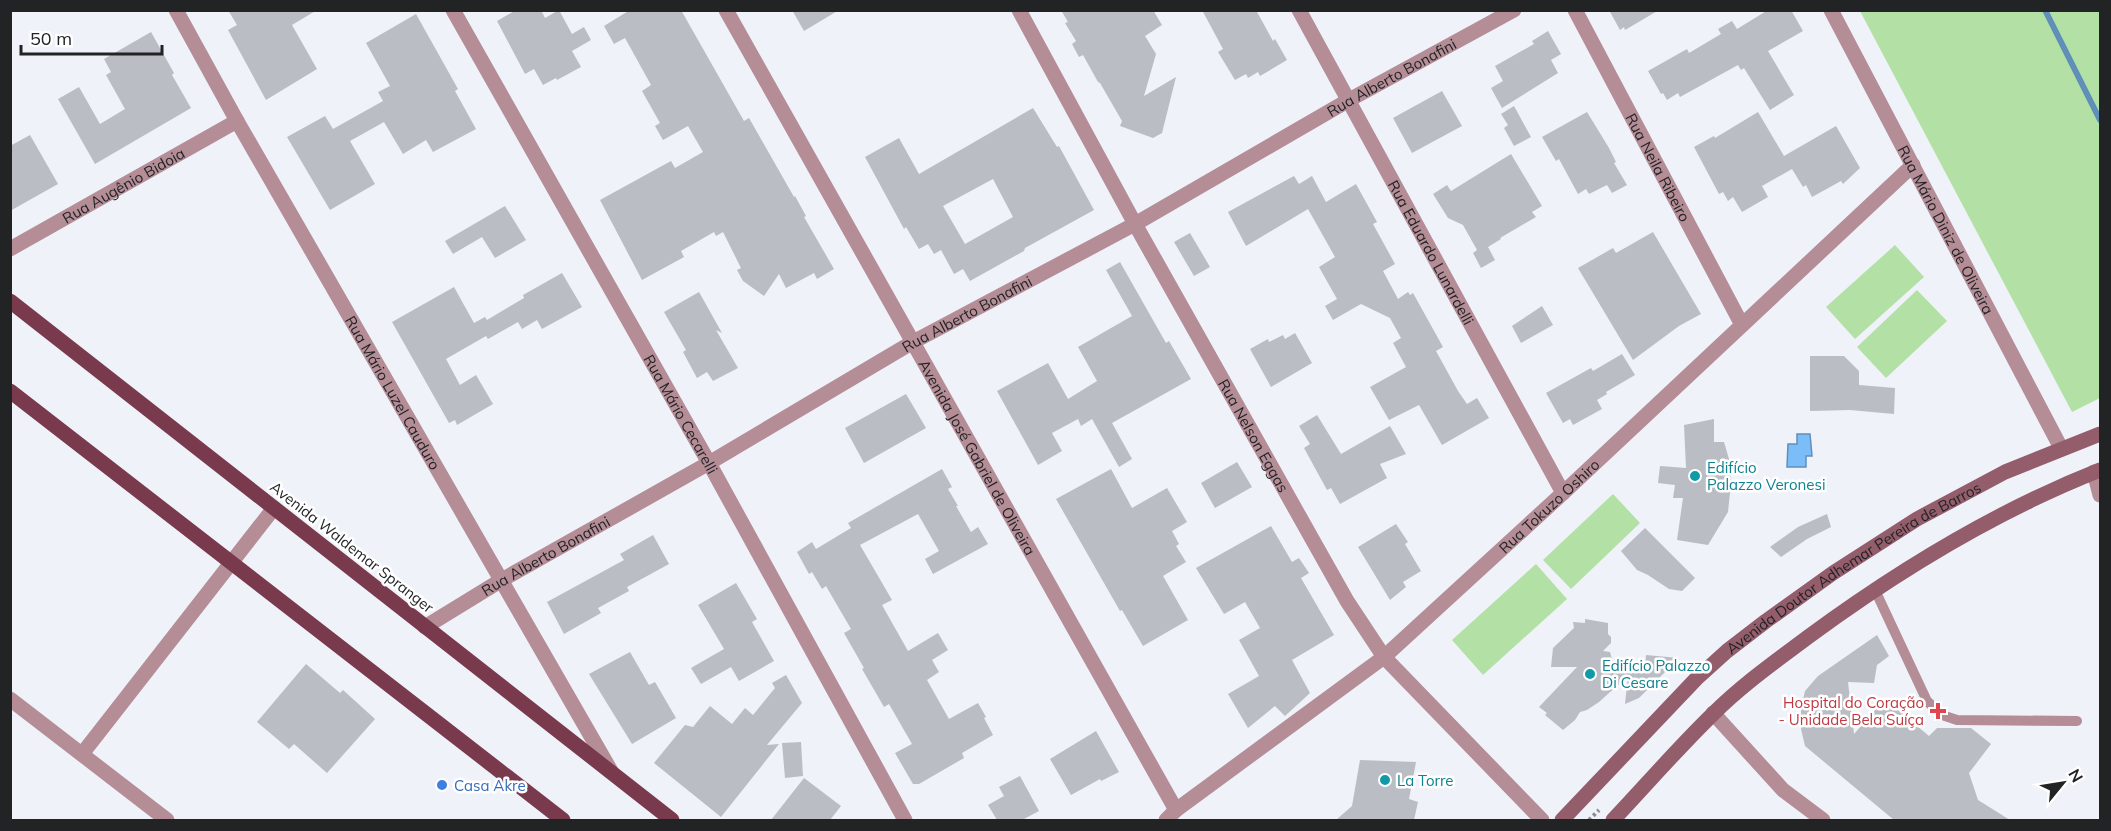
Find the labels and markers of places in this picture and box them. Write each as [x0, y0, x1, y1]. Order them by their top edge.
place label: Edifício Palazzo Veronesi [1707, 458, 1826, 494]
marker: Edifício Palazzo Veronesi [1688, 469, 1702, 483]
place label: Edifício Palazzo Di Cesare [1602, 656, 1710, 692]
marker: Edifício Palazzo Di Cesare [1583, 667, 1597, 681]
place label: Hospital do Coração - Unidade Bela Suíça [1778, 693, 1924, 729]
marker: Hospital do Coração - Unidade Bela Suíça [1929, 702, 1947, 720]
place label: La Torre [1397, 771, 1454, 790]
marker: La Torre [1378, 773, 1392, 787]
place label: Casa Akre [454, 776, 526, 795]
marker: Casa Akre [435, 778, 449, 792]

